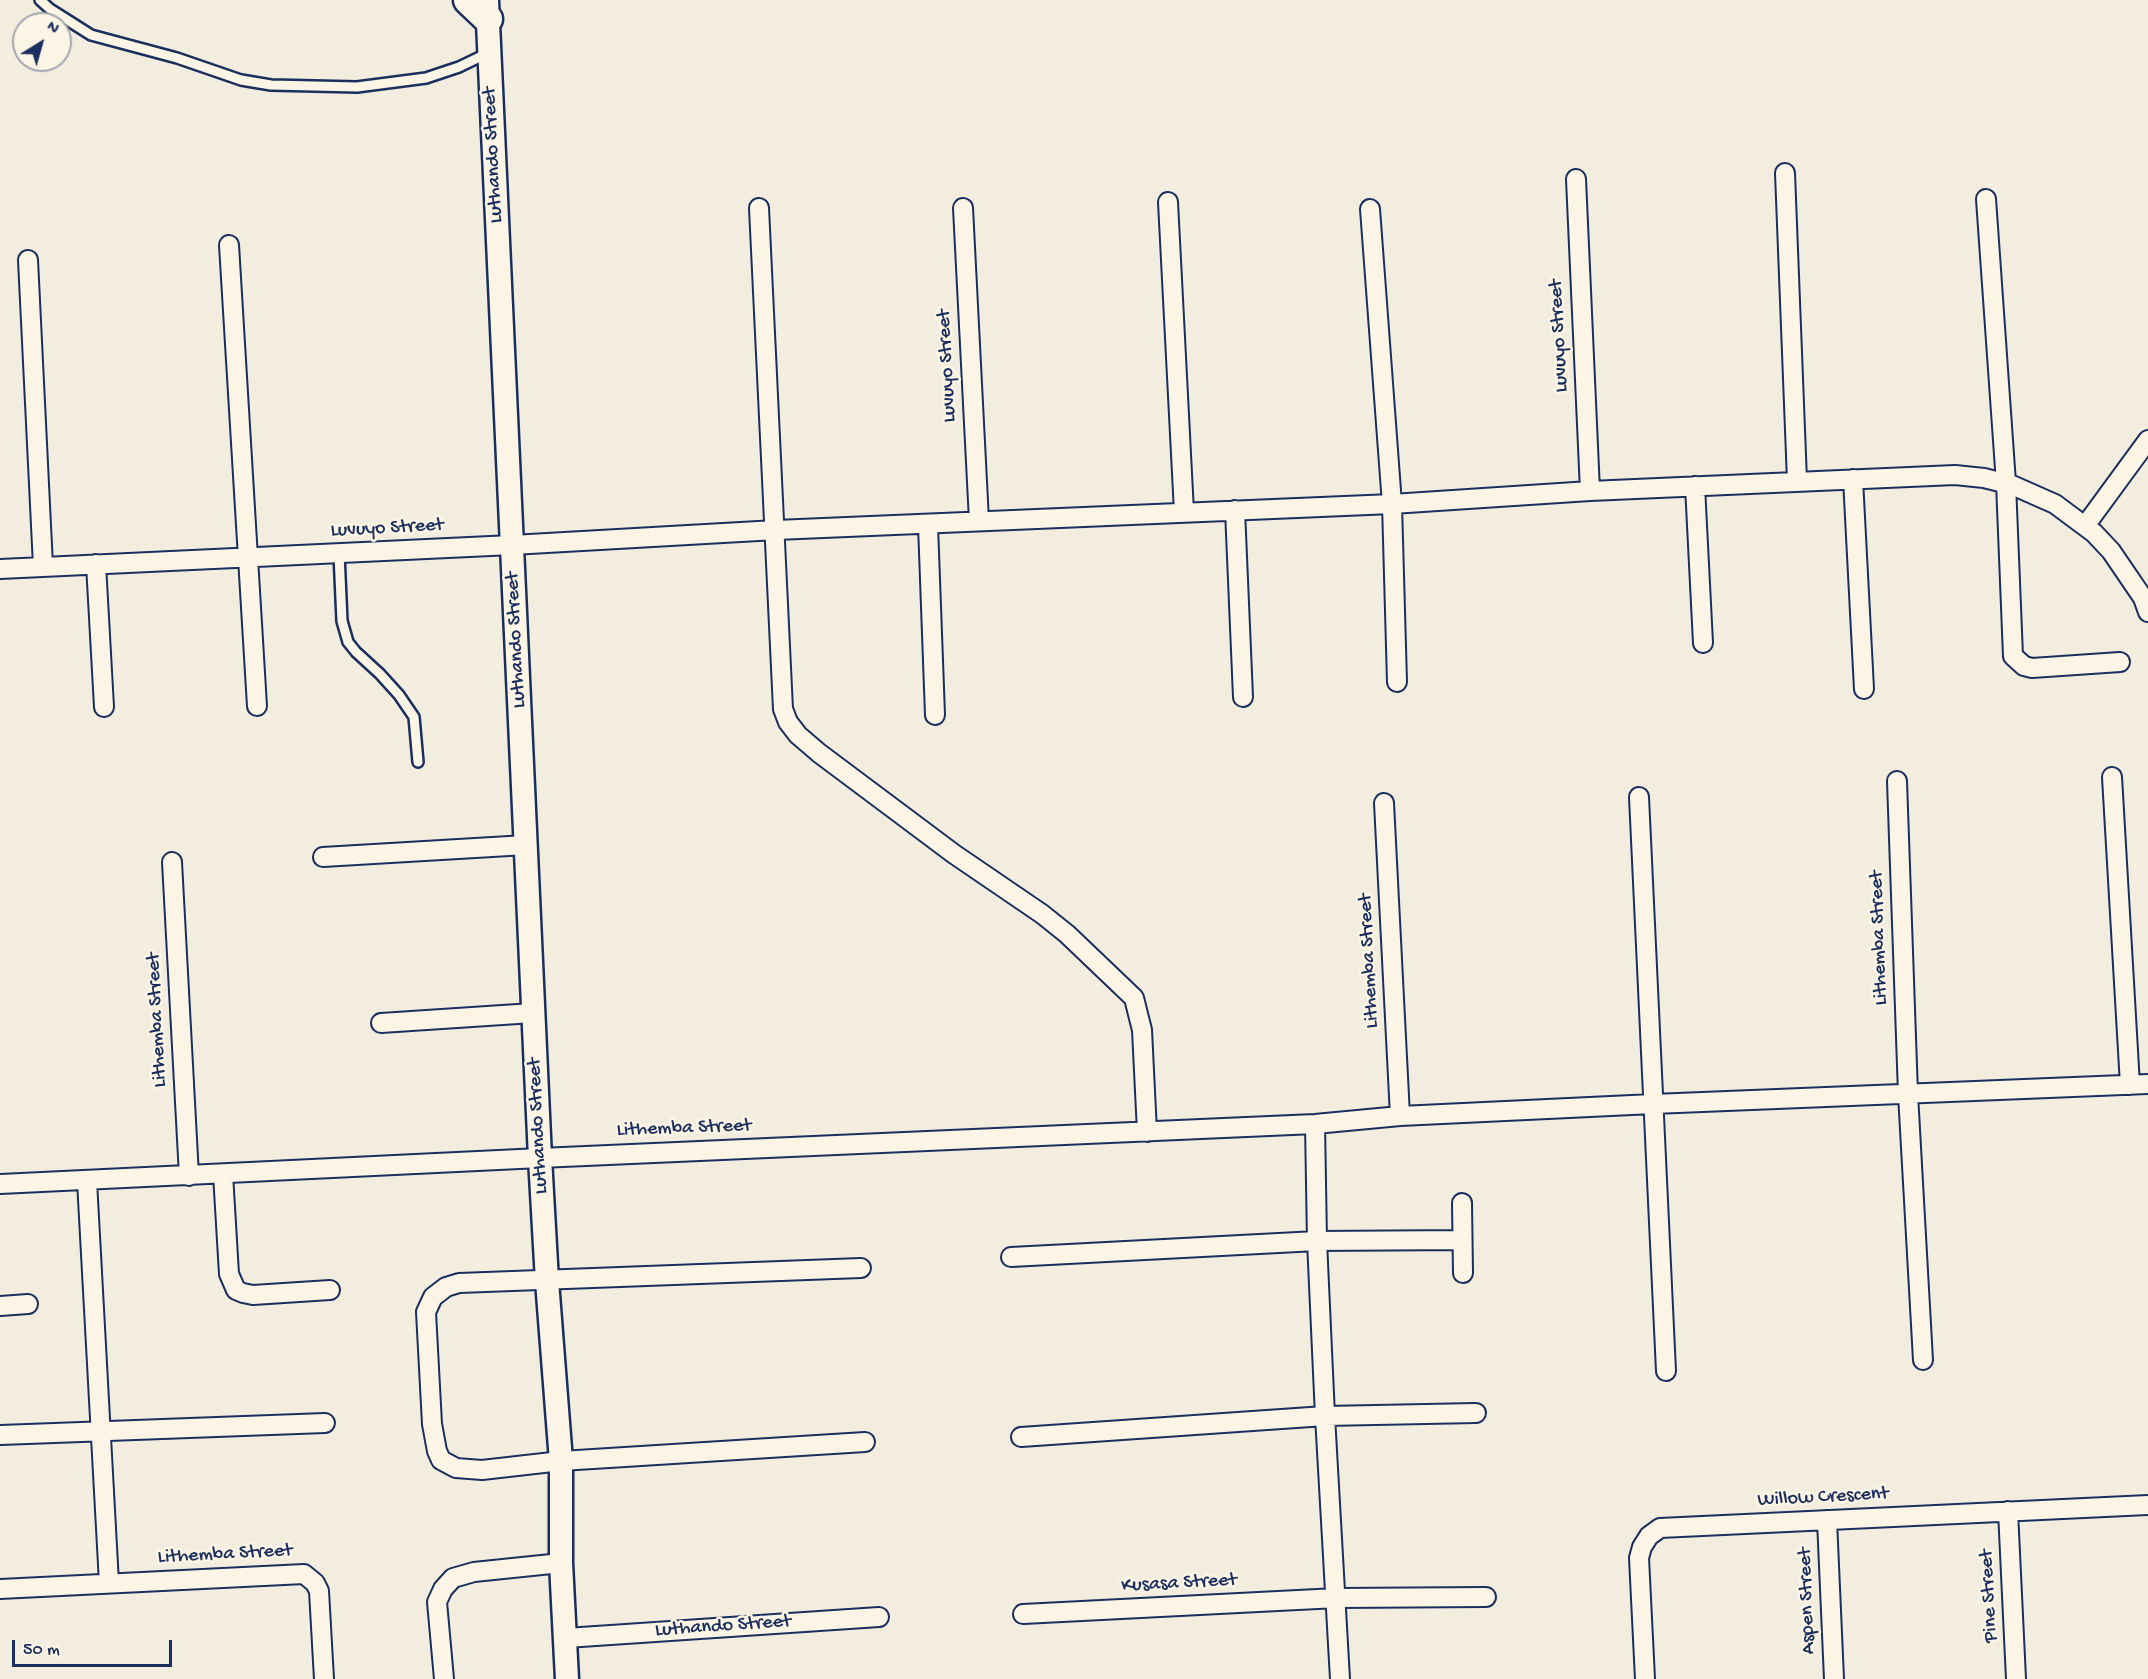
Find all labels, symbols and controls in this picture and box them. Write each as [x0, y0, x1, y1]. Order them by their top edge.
north arrow [12, 12, 72, 72]
text: N [42, 18, 62, 40]
street label: Luthando Street [478, 86, 510, 224]
street label: Luvuyo Street [1545, 279, 1575, 393]
street label: Luvuyo Street [933, 309, 963, 423]
street label: Luvuyo Street [330, 514, 444, 544]
street label: Luthando Street [501, 571, 533, 709]
street label: Lithemba Street [1866, 870, 1894, 1006]
street label: Lithemba Street [1354, 893, 1386, 1029]
street label: Lithemba Street [142, 952, 174, 1088]
street label: Luthando Street [523, 1057, 555, 1195]
street label: Lithemba Street [616, 1115, 752, 1143]
street label: Willow Crescent [1757, 1483, 1889, 1513]
street label: Lithemba Street [157, 1539, 293, 1571]
street label: Aspen Street [1794, 1547, 1822, 1655]
street label: Pine Street [1976, 1549, 2004, 1643]
street label: Kusasa Street [1121, 1569, 1237, 1599]
street label: Luthando Street [654, 1610, 792, 1644]
scale bar [15, 1628, 176, 1666]
text: 50 m [23, 1640, 60, 1661]

